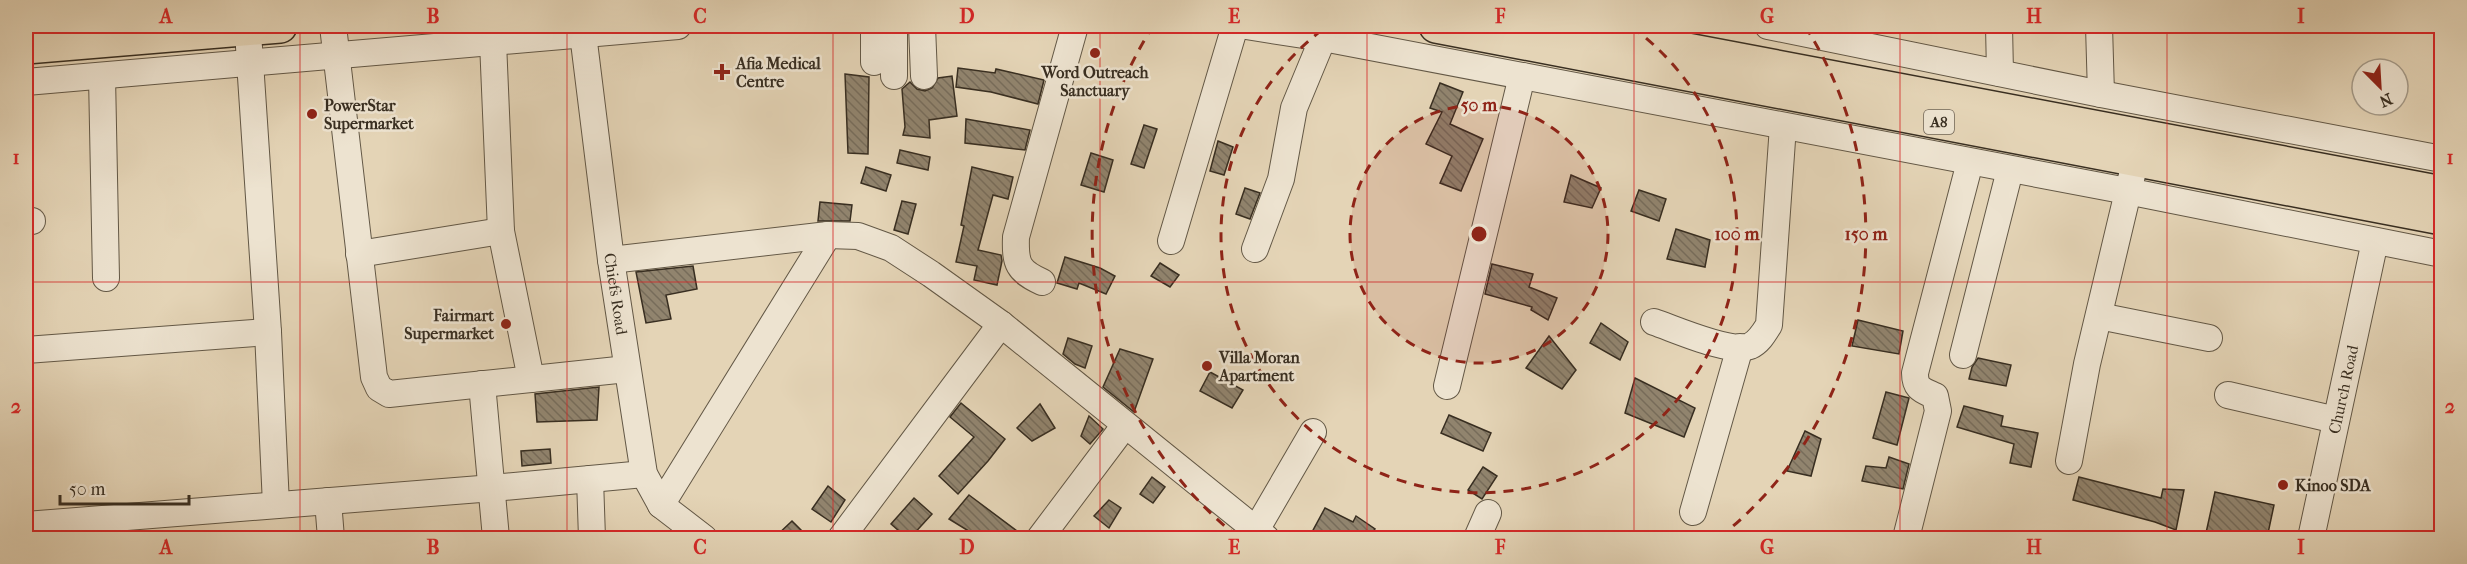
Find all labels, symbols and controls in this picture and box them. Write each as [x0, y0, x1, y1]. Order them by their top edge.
text: A [158, 5, 174, 28]
text: B [426, 5, 440, 28]
text: C [693, 5, 707, 28]
text: D [959, 5, 975, 28]
text: E [1228, 5, 1240, 28]
text: F [1494, 5, 1506, 28]
text: G [1760, 5, 1774, 28]
text: H [2026, 5, 2042, 28]
text: I [2297, 5, 2305, 28]
marker: Word Outreach Sanctuary [1088, 46, 1102, 60]
place label: Afia Medical Centre [735, 54, 821, 91]
north arrow [2350, 57, 2410, 117]
marker: Afia Medical Centre [713, 63, 731, 81]
place label: Word Outreach Sanctuary [1041, 63, 1149, 101]
text: N [2376, 89, 2395, 112]
text: 50 m [1461, 95, 1498, 116]
place label: PowerStar Supermarket [324, 96, 414, 134]
marker: PowerStar Supermarket [305, 107, 319, 121]
road number: A8 [1924, 110, 1954, 134]
text: 1 [12, 146, 20, 169]
text: 1 [2446, 146, 2454, 169]
centre of rings [1469, 224, 1489, 244]
text: 100 m [1714, 224, 1761, 245]
text: 150 m [1845, 224, 1888, 245]
street label: Chiefs Road [601, 252, 632, 336]
place label: Fairmart Supermarket [404, 306, 494, 344]
marker: Fairmart Supermarket [499, 317, 513, 331]
street label: Church Road [2324, 343, 2362, 436]
place label: Villa Moran Apartment [1218, 348, 1300, 386]
marker: Villa Moran Apartment [1200, 359, 1214, 373]
text: 2 [11, 395, 21, 418]
text: 2 [2445, 395, 2455, 418]
scale bar [60, 468, 189, 506]
place label: Kinoo SDA [2295, 476, 2371, 495]
marker: Kinoo SDA [2276, 478, 2290, 492]
text: 50 m [69, 479, 106, 500]
text: A [158, 536, 174, 559]
text: B [426, 536, 440, 559]
text: C [693, 536, 707, 559]
text: D [959, 536, 975, 559]
text: E [1228, 536, 1240, 559]
text: F [1494, 536, 1506, 559]
text: G [1760, 536, 1774, 559]
text: H [2026, 536, 2042, 559]
text: I [2297, 536, 2305, 559]

